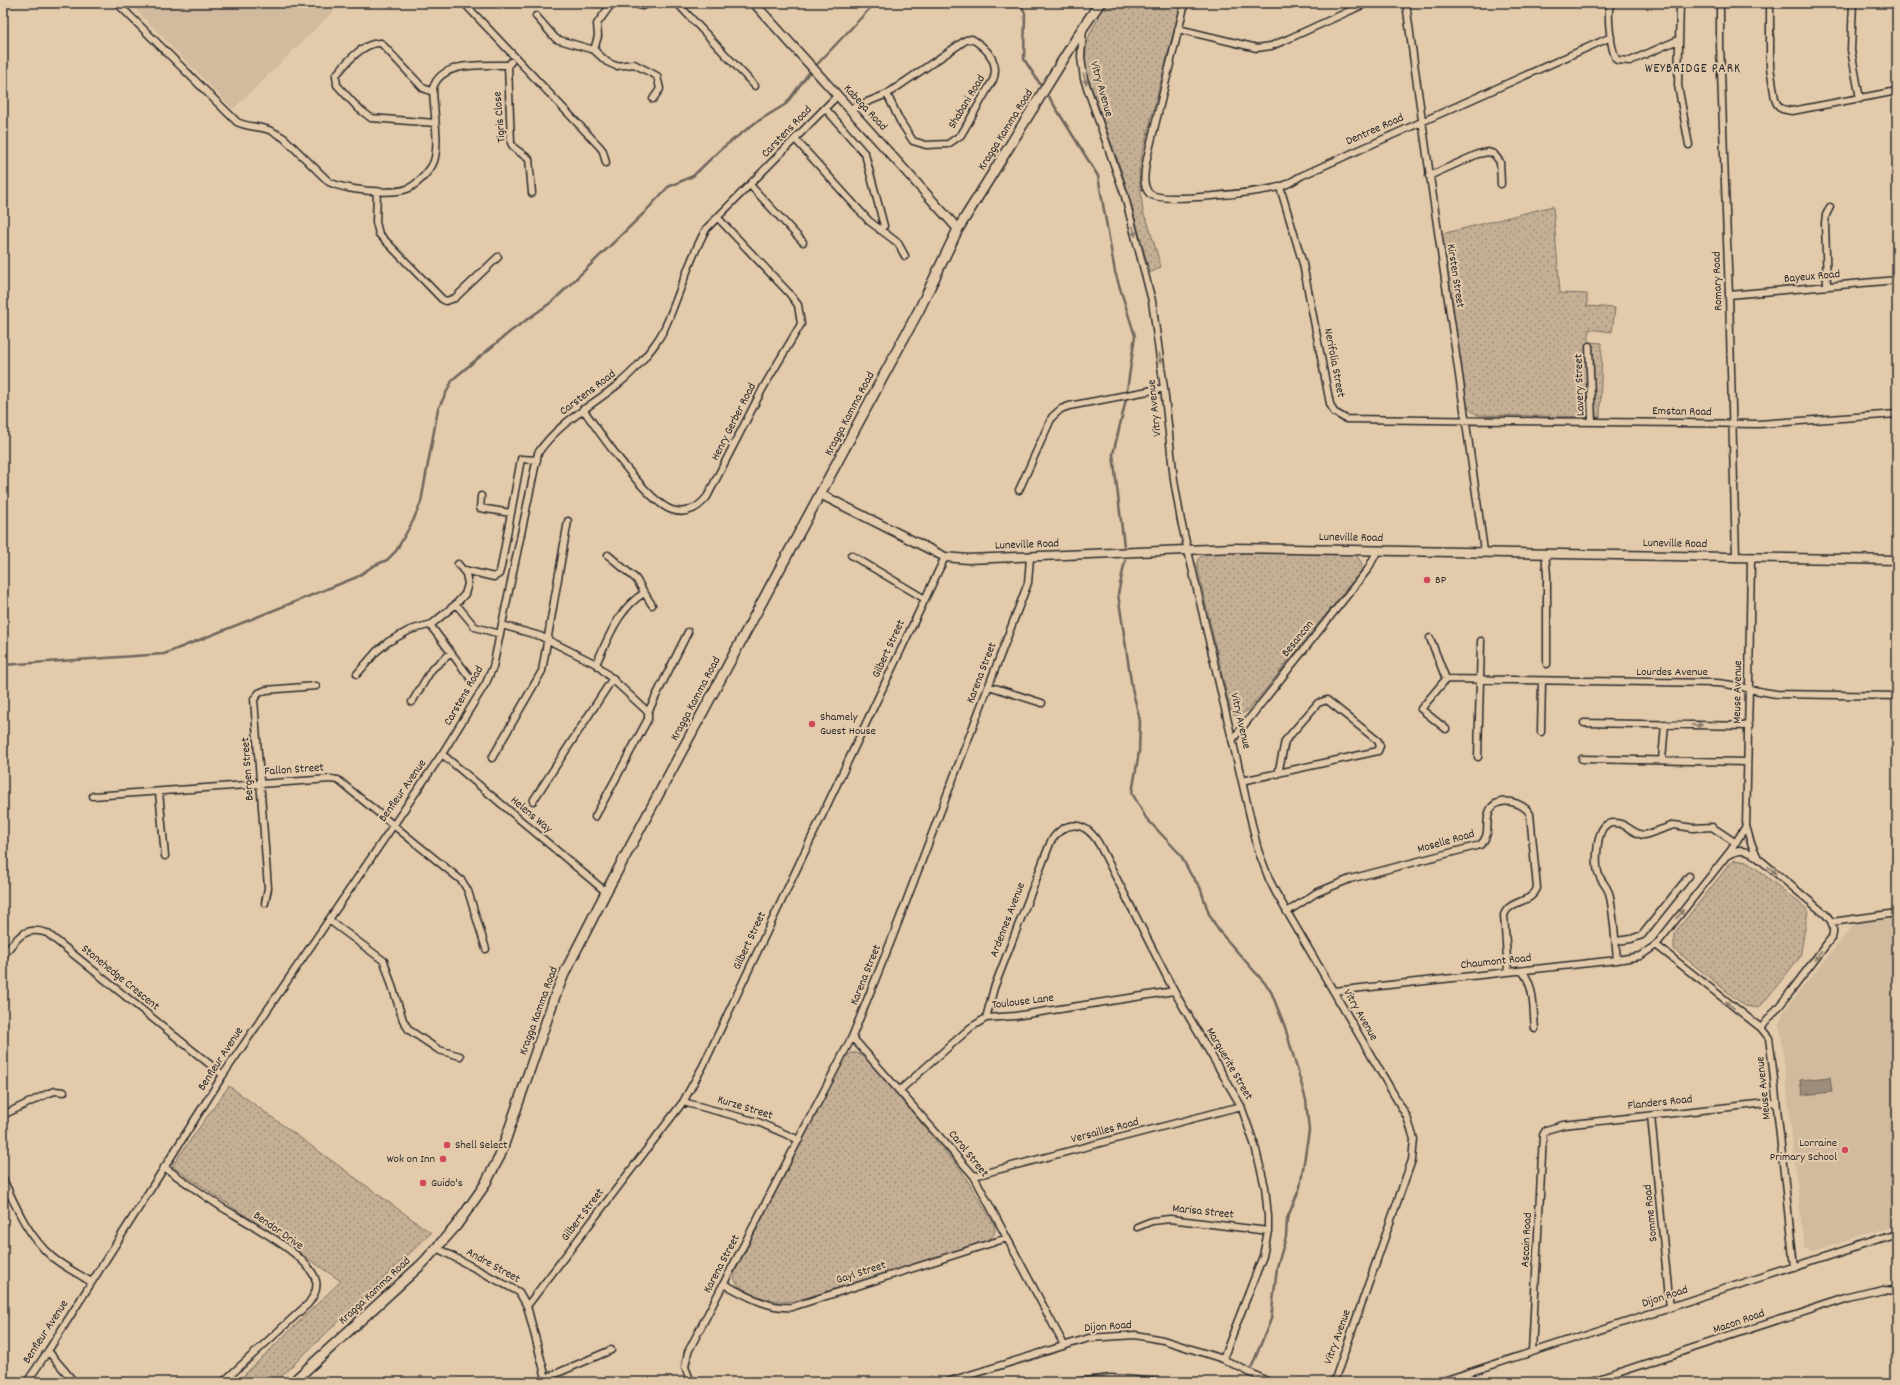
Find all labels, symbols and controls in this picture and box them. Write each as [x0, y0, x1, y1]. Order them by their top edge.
street label: Vitry Avenue [1085, 59, 1117, 119]
district label: WEYBRIDGE PARK [1645, 60, 1741, 79]
street label: Shabani Road [944, 72, 990, 132]
one-way arrow [1082, 73, 1088, 85]
street label: Kabega Road [839, 81, 891, 135]
street label: Kragga Kamma Road [974, 86, 1038, 174]
street label: Tigris Close [489, 91, 511, 143]
street label: Carstens Road [758, 102, 816, 162]
street label: Dentree Road [1343, 110, 1407, 150]
one-way arrow [1131, 225, 1137, 237]
street label: Kirsten Street [1442, 243, 1469, 310]
street label: Romary Road [1708, 251, 1728, 311]
street label: Bayeux Road [1783, 266, 1841, 288]
street label: Nerifolia Street [1319, 327, 1349, 400]
one-way arrow [1157, 352, 1163, 364]
street label: Lavery Street [1570, 353, 1590, 416]
street label: Carstens Road [556, 366, 620, 420]
street label: Kragga Kamma Road [821, 369, 879, 459]
street label: Vitry Avenue [1144, 379, 1166, 437]
street label: Henry Gerber Road [707, 380, 761, 464]
street label: Emstan Road [1652, 403, 1712, 421]
street label: Luneville Road [1319, 529, 1383, 547]
street label: Luneville Road [995, 535, 1059, 555]
street label: Luneville Road [1643, 535, 1707, 553]
place label: BP [1435, 572, 1447, 589]
marker: BP [1422, 575, 1432, 585]
street label: Gilbert Street [868, 617, 910, 681]
street label: Besancon [1278, 617, 1318, 661]
street label: Karena Street [963, 640, 1002, 706]
street label: Kragga Kamma Road [667, 654, 725, 744]
street label: Meuse Avenue [1729, 660, 1747, 724]
street label: Carstens Road [440, 663, 488, 729]
street label: Lourdes Avenue [1636, 664, 1708, 681]
street label: Vitry Avenue [1225, 691, 1255, 751]
place label: Shamely Guest House [820, 709, 876, 740]
marker: Shamely Guest House [807, 719, 817, 729]
one-way arrow [1691, 722, 1704, 728]
street label: Bergen Street [237, 736, 259, 801]
street label: Benfleur Avenue [375, 756, 431, 826]
street label: Fallon Street [264, 759, 325, 781]
street label: Helens Way [506, 792, 557, 838]
street label: Moselle Road [1415, 826, 1477, 858]
one-way arrow [1767, 866, 1778, 875]
street label: Ardennes Avenue [986, 880, 1030, 960]
one-way arrow [1675, 908, 1684, 919]
street label: Gilbert Street [729, 909, 771, 973]
street label: Stonehedge Crescent [77, 941, 163, 1015]
street label: Karena Street [846, 942, 886, 1008]
street label: Chaumont Road [1460, 950, 1532, 974]
one-way arrow [1813, 950, 1822, 961]
street label: Kragga Kamma Road [515, 964, 563, 1058]
street label: Vitry Avenue [1338, 986, 1382, 1044]
street label: Toulouse Lane [991, 990, 1055, 1014]
one-way arrow [1724, 1000, 1735, 1009]
street label: Benfleur Avenue [194, 1024, 248, 1094]
street label: Marguerite Street [1201, 1025, 1257, 1104]
street label: Meuse Avenue [1752, 1056, 1776, 1120]
street label: Flanders Road [1627, 1091, 1693, 1115]
street label: Kurze Street [715, 1092, 775, 1125]
street label: Versailles Road [1069, 1114, 1141, 1148]
street label: Carol Street [944, 1127, 993, 1182]
place label: Lorraine Primary School [1770, 1135, 1837, 1166]
place label: Shell Select [455, 1137, 508, 1154]
marker: Shell Select [442, 1140, 452, 1150]
marker: Lorraine Primary School [1840, 1145, 1850, 1155]
place label: Wok on Inn [387, 1151, 435, 1168]
marker: Wok on Inn [438, 1154, 448, 1164]
place label: Guido's [431, 1175, 463, 1192]
marker: Guido's [418, 1178, 428, 1188]
street label: Somme Road [1640, 1183, 1662, 1243]
street label: Gilbert Street [557, 1185, 609, 1245]
street label: Marisa Street [1171, 1200, 1235, 1224]
street label: Bendor Drive [249, 1207, 307, 1255]
street label: Ascain Road [1517, 1212, 1537, 1268]
street label: Karena Street [699, 1231, 745, 1296]
street label: Andre Street [463, 1244, 524, 1288]
street label: Kragga Kamma Road [335, 1253, 415, 1329]
street label: Gayl Street [834, 1257, 889, 1289]
street label: Dijon Road [1640, 1282, 1690, 1312]
street label: Benfleur Avenue [19, 1297, 73, 1367]
street label: Macon Road [1711, 1305, 1767, 1339]
street label: Vitry Avenue [1320, 1307, 1356, 1367]
street label: Dijon Road [1084, 1317, 1132, 1337]

